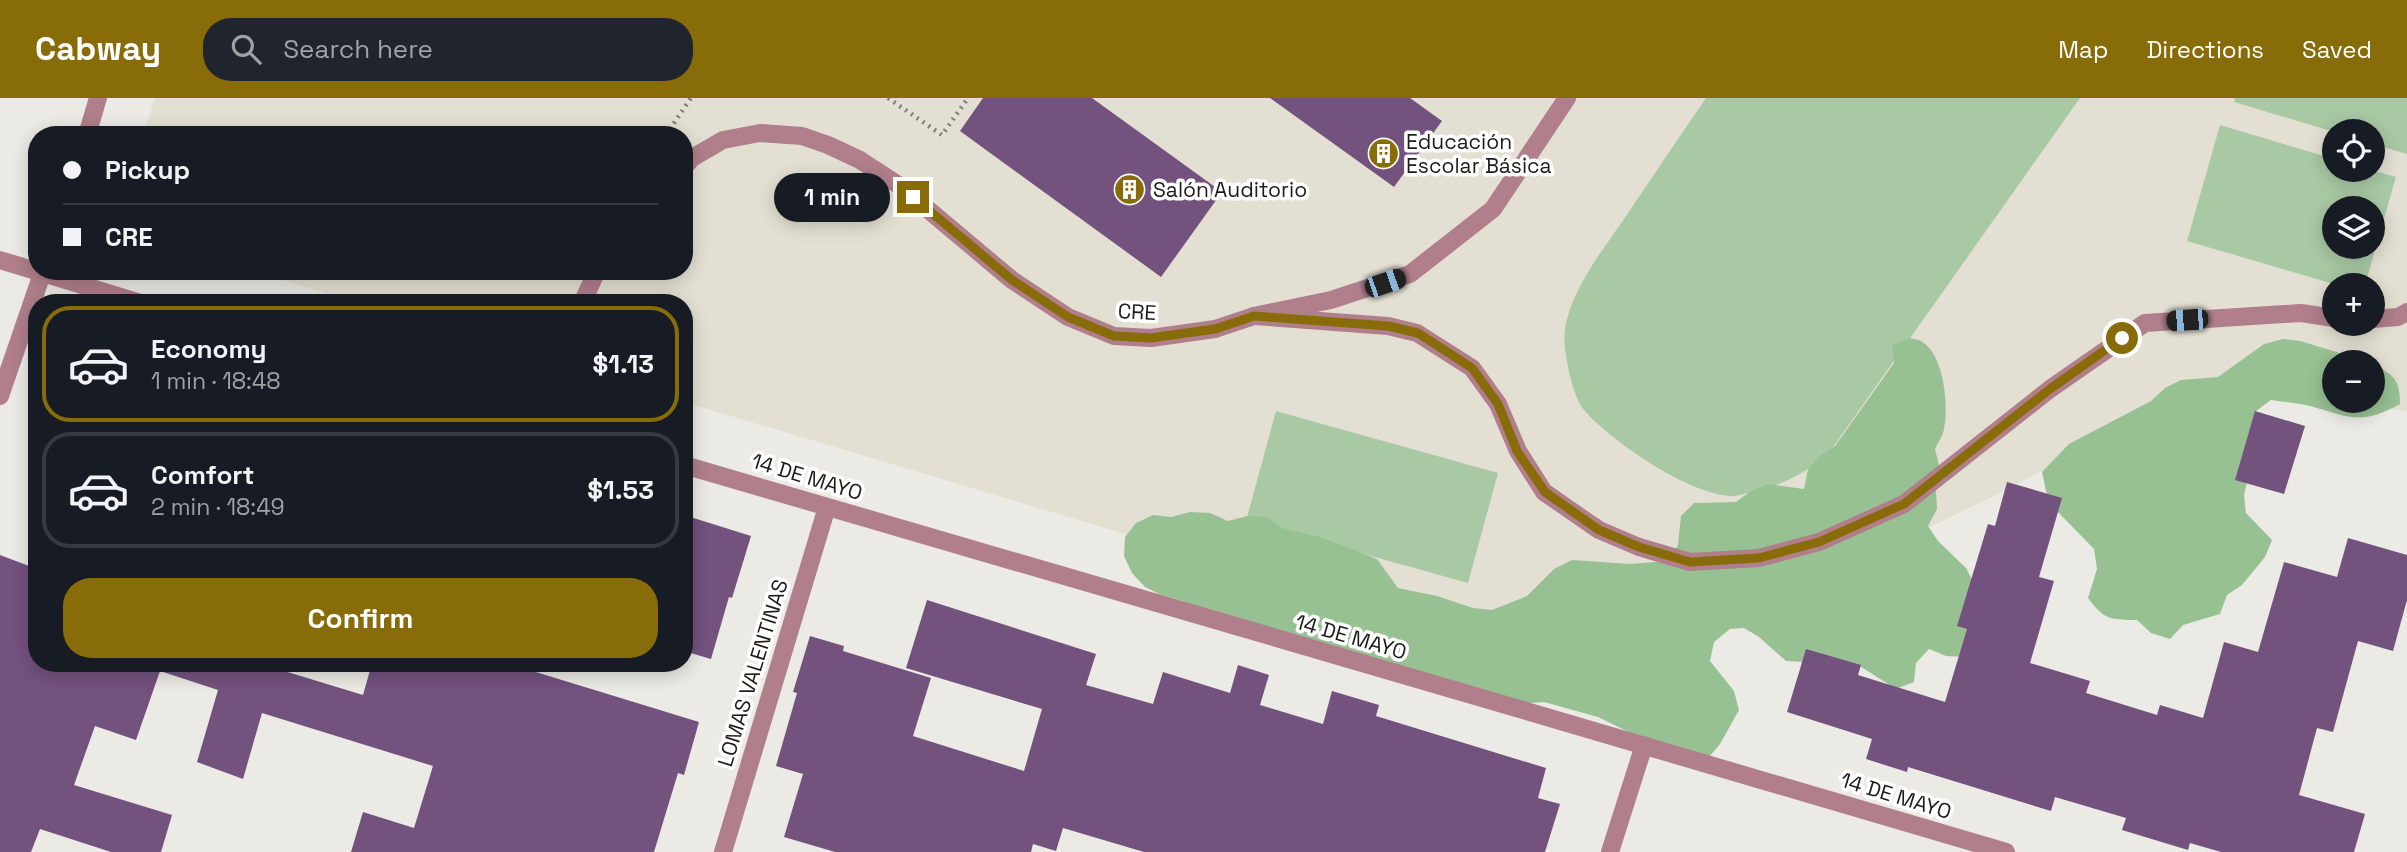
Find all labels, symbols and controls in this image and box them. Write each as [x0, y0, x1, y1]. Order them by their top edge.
search box [203, 18, 693, 81]
text: Cabway [35, 28, 161, 70]
icon: search [227, 30, 265, 68]
text: Search here [283, 32, 433, 66]
text: Map [2058, 34, 2108, 65]
text: Directions [2146, 34, 2264, 65]
text: Saved [2302, 34, 2372, 65]
map controls [2322, 119, 2385, 413]
button: locate [2322, 119, 2385, 182]
place label: Educación Escolar Básica [1406, 128, 1552, 179]
building icon: Educación Escolar Básica [1366, 137, 1400, 171]
text: Pickup [105, 153, 190, 187]
callout: 1 min [773, 172, 888, 222]
building icon: Salón Auditorio [1113, 173, 1147, 207]
place label: Salón Auditorio [1153, 176, 1307, 203]
route end [897, 181, 929, 213]
text: 1 min [804, 182, 860, 212]
button: layers [2322, 196, 2385, 259]
text: CRE [105, 220, 153, 254]
car [1362, 266, 1409, 300]
button: + [2322, 273, 2385, 336]
street label: CRE [1117, 297, 1157, 326]
car [2166, 308, 2209, 332]
route start [2106, 322, 2138, 354]
text: Economy [151, 332, 267, 366]
icon: car [67, 333, 130, 396]
text: $1.13 [593, 347, 654, 381]
button: − [2322, 350, 2385, 413]
text: 1 min · 18:48 [151, 366, 281, 396]
street label: 14 DE MAYO [748, 447, 866, 506]
text: Comfort [151, 458, 254, 492]
icon: car [67, 459, 130, 522]
text: $1.53 [587, 473, 654, 507]
text: 2 min · 18:49 [151, 492, 285, 522]
street label: LOMAS VALENTINAS [711, 576, 794, 770]
button: Confirm [63, 578, 658, 658]
street label: 14 DE MAYO [1292, 608, 1410, 665]
street label: 14 DE MAYO [1837, 766, 1955, 825]

